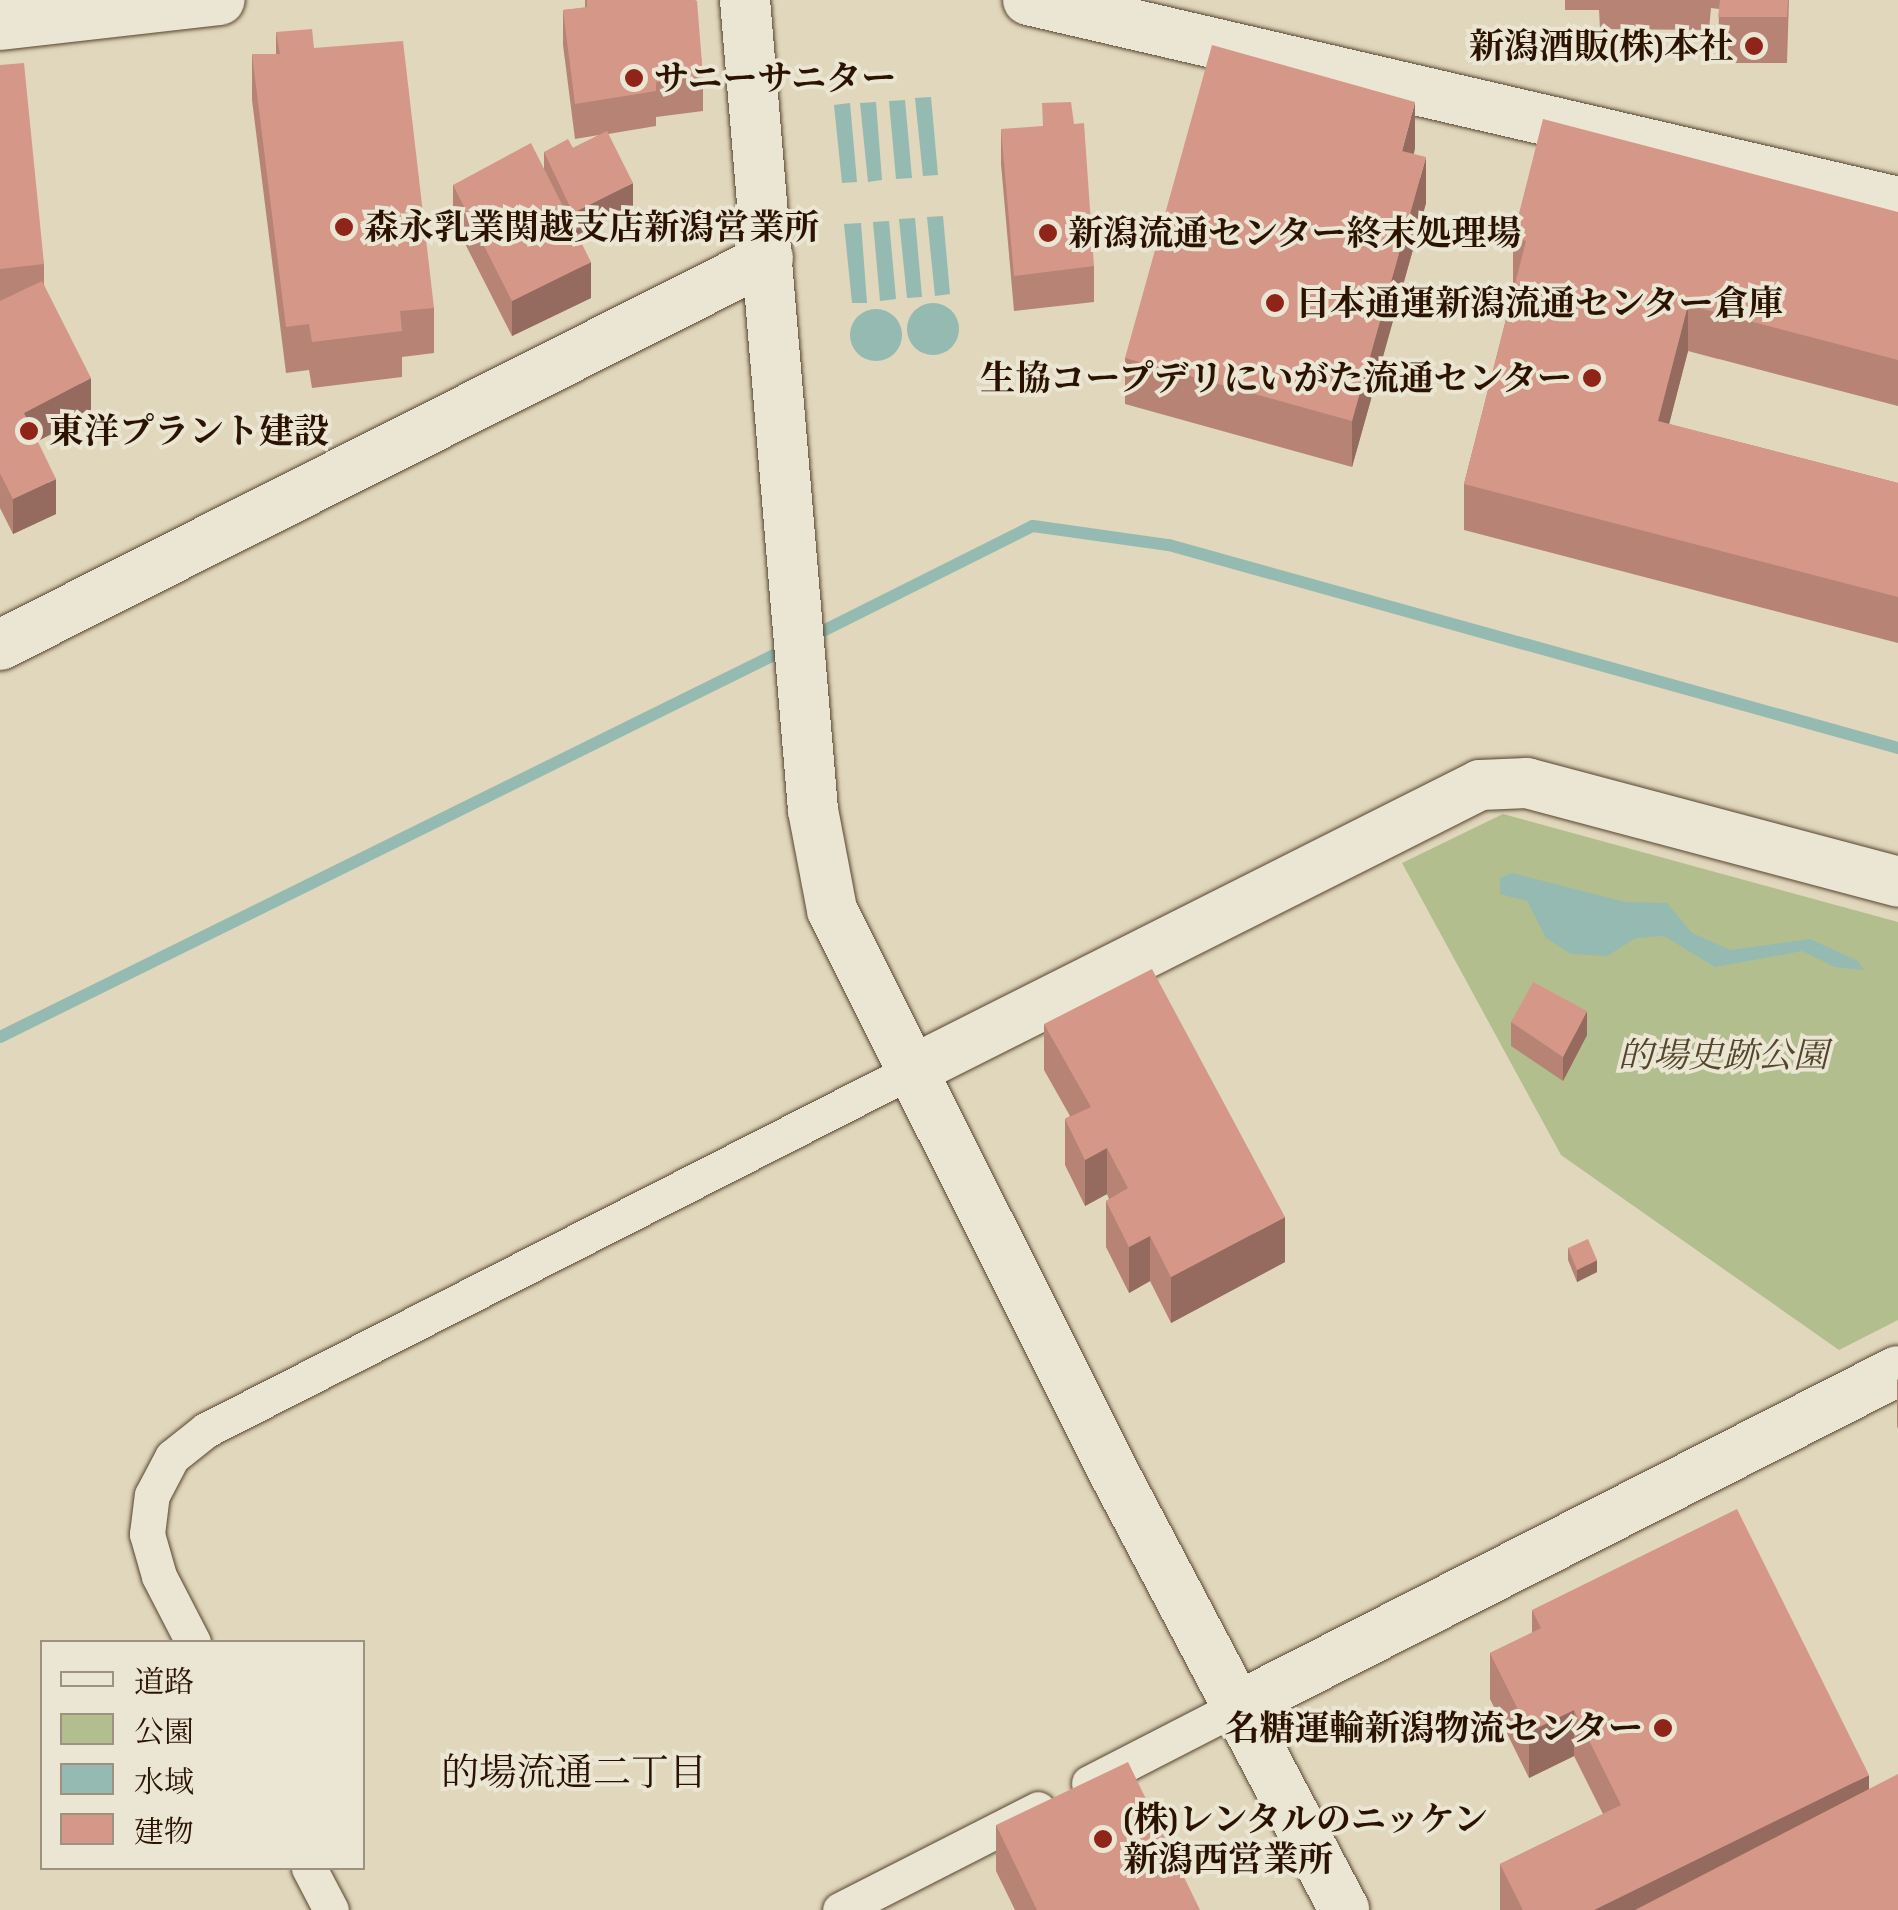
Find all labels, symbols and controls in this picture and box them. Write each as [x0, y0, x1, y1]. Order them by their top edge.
place label: 新潟酒販(株)本社 [1469, 25, 1734, 67]
marker: 新潟酒販(株)本社 [1743, 35, 1765, 57]
place label: サニーサニター [654, 57, 899, 99]
marker: サニーサニター [623, 67, 645, 89]
place label: 森永乳業関越支店新潟営業所 [364, 206, 819, 248]
place label: 新潟流通センター終末処理場 [1068, 212, 1523, 254]
marker: 森永乳業関越支店新潟営業所 [333, 216, 355, 238]
marker: 新潟流通センター終末処理場 [1037, 222, 1059, 244]
place label: 日本通運新潟流通センター倉庫 [1295, 282, 1785, 324]
marker: 日本通運新潟流通センター倉庫 [1264, 292, 1286, 314]
place label: 生協コープデリにいがた流通センター [977, 357, 1572, 399]
marker: 生協コープデリにいがた流通センター [1581, 367, 1603, 389]
place label: 東洋プラント建設 [49, 410, 329, 452]
marker: 東洋プラント建設 [18, 420, 40, 442]
park label: 的場史跡公園 [1618, 1034, 1828, 1076]
legend [40, 1640, 365, 1870]
text: 道路 [134, 1662, 194, 1702]
place label: 名糖運輸新潟物流センター [1223, 1707, 1643, 1749]
text: 公園 [134, 1712, 194, 1752]
marker: 名糖運輸新潟物流センター [1652, 1717, 1674, 1739]
district label: 的場流通二丁目 [441, 1750, 707, 1796]
text: 水域 [134, 1762, 194, 1802]
place label: (株)レンタルのニッケン 新潟西営業所 [1123, 1798, 1493, 1880]
text: 建物 [134, 1812, 194, 1852]
marker: (株)レンタルのニッケン 新潟西営業所 [1092, 1828, 1114, 1850]

